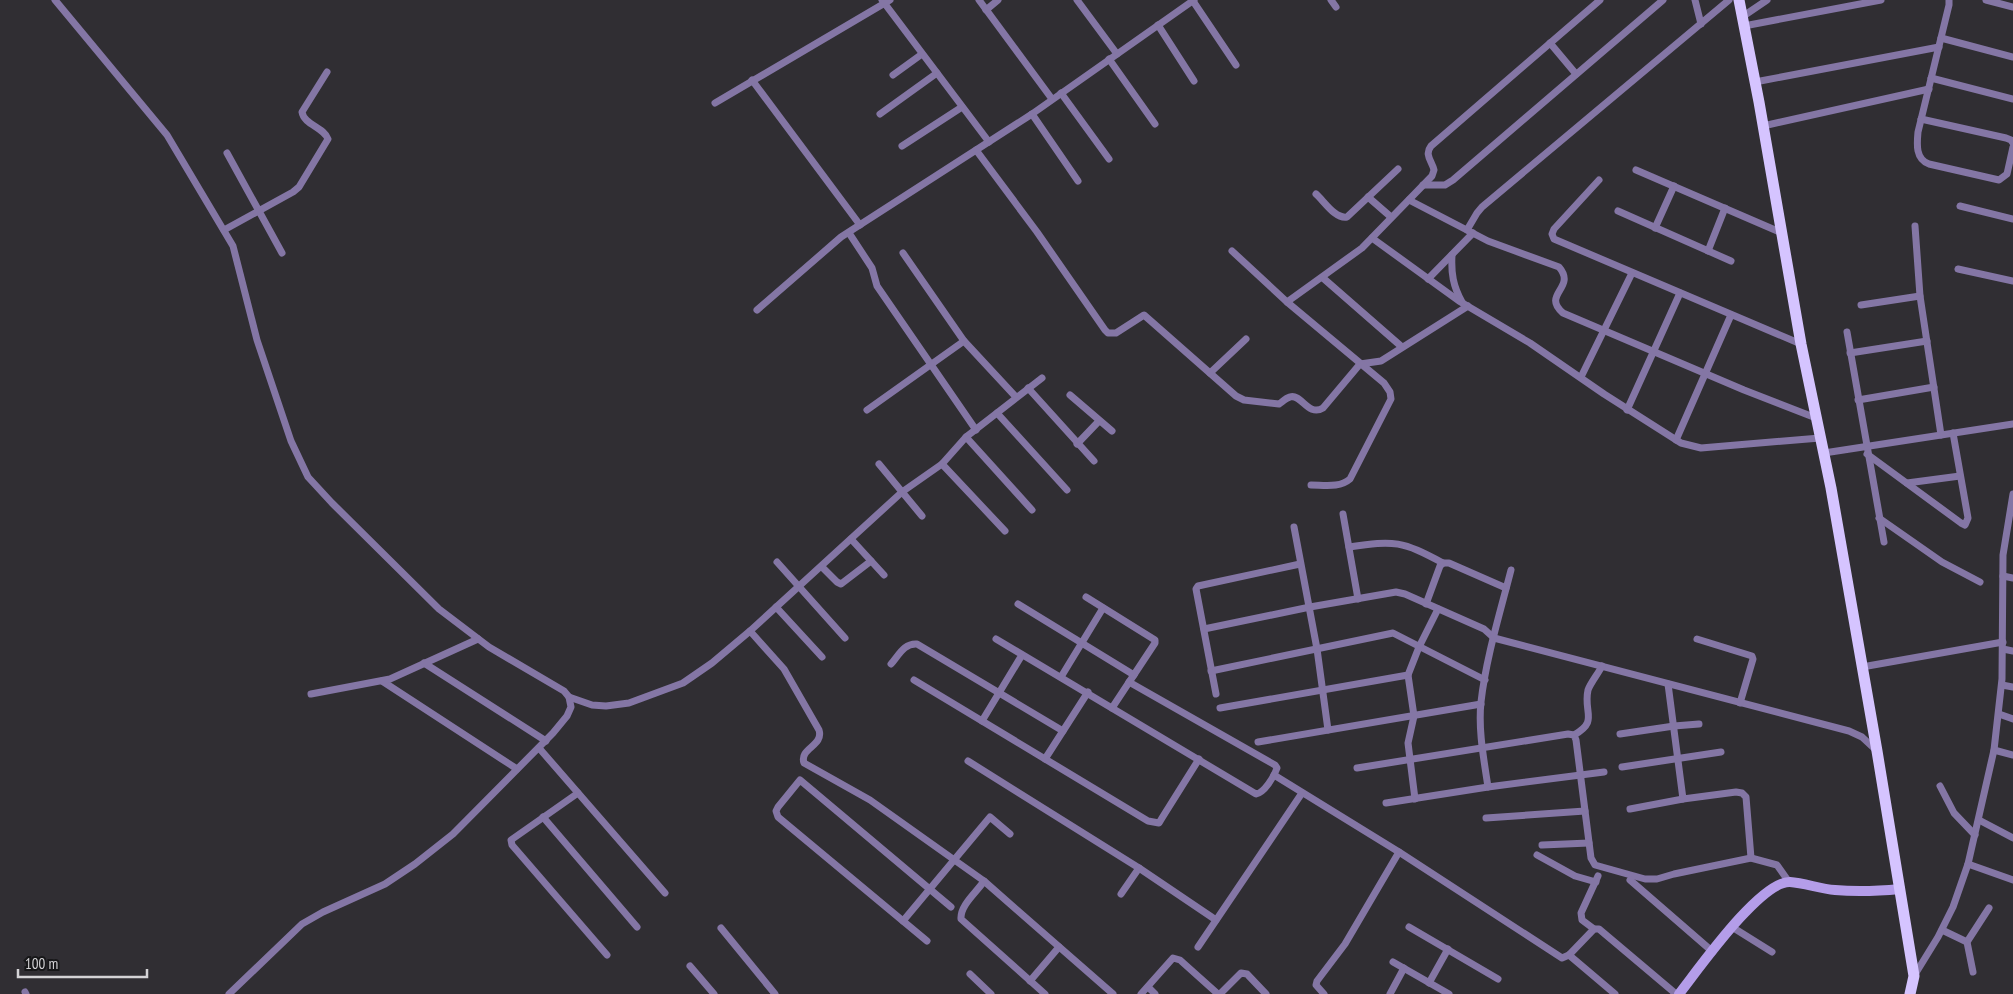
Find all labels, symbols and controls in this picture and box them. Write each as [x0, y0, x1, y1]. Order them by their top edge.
scale bar [18, 946, 146, 978]
text: 100 m [25, 954, 58, 973]

